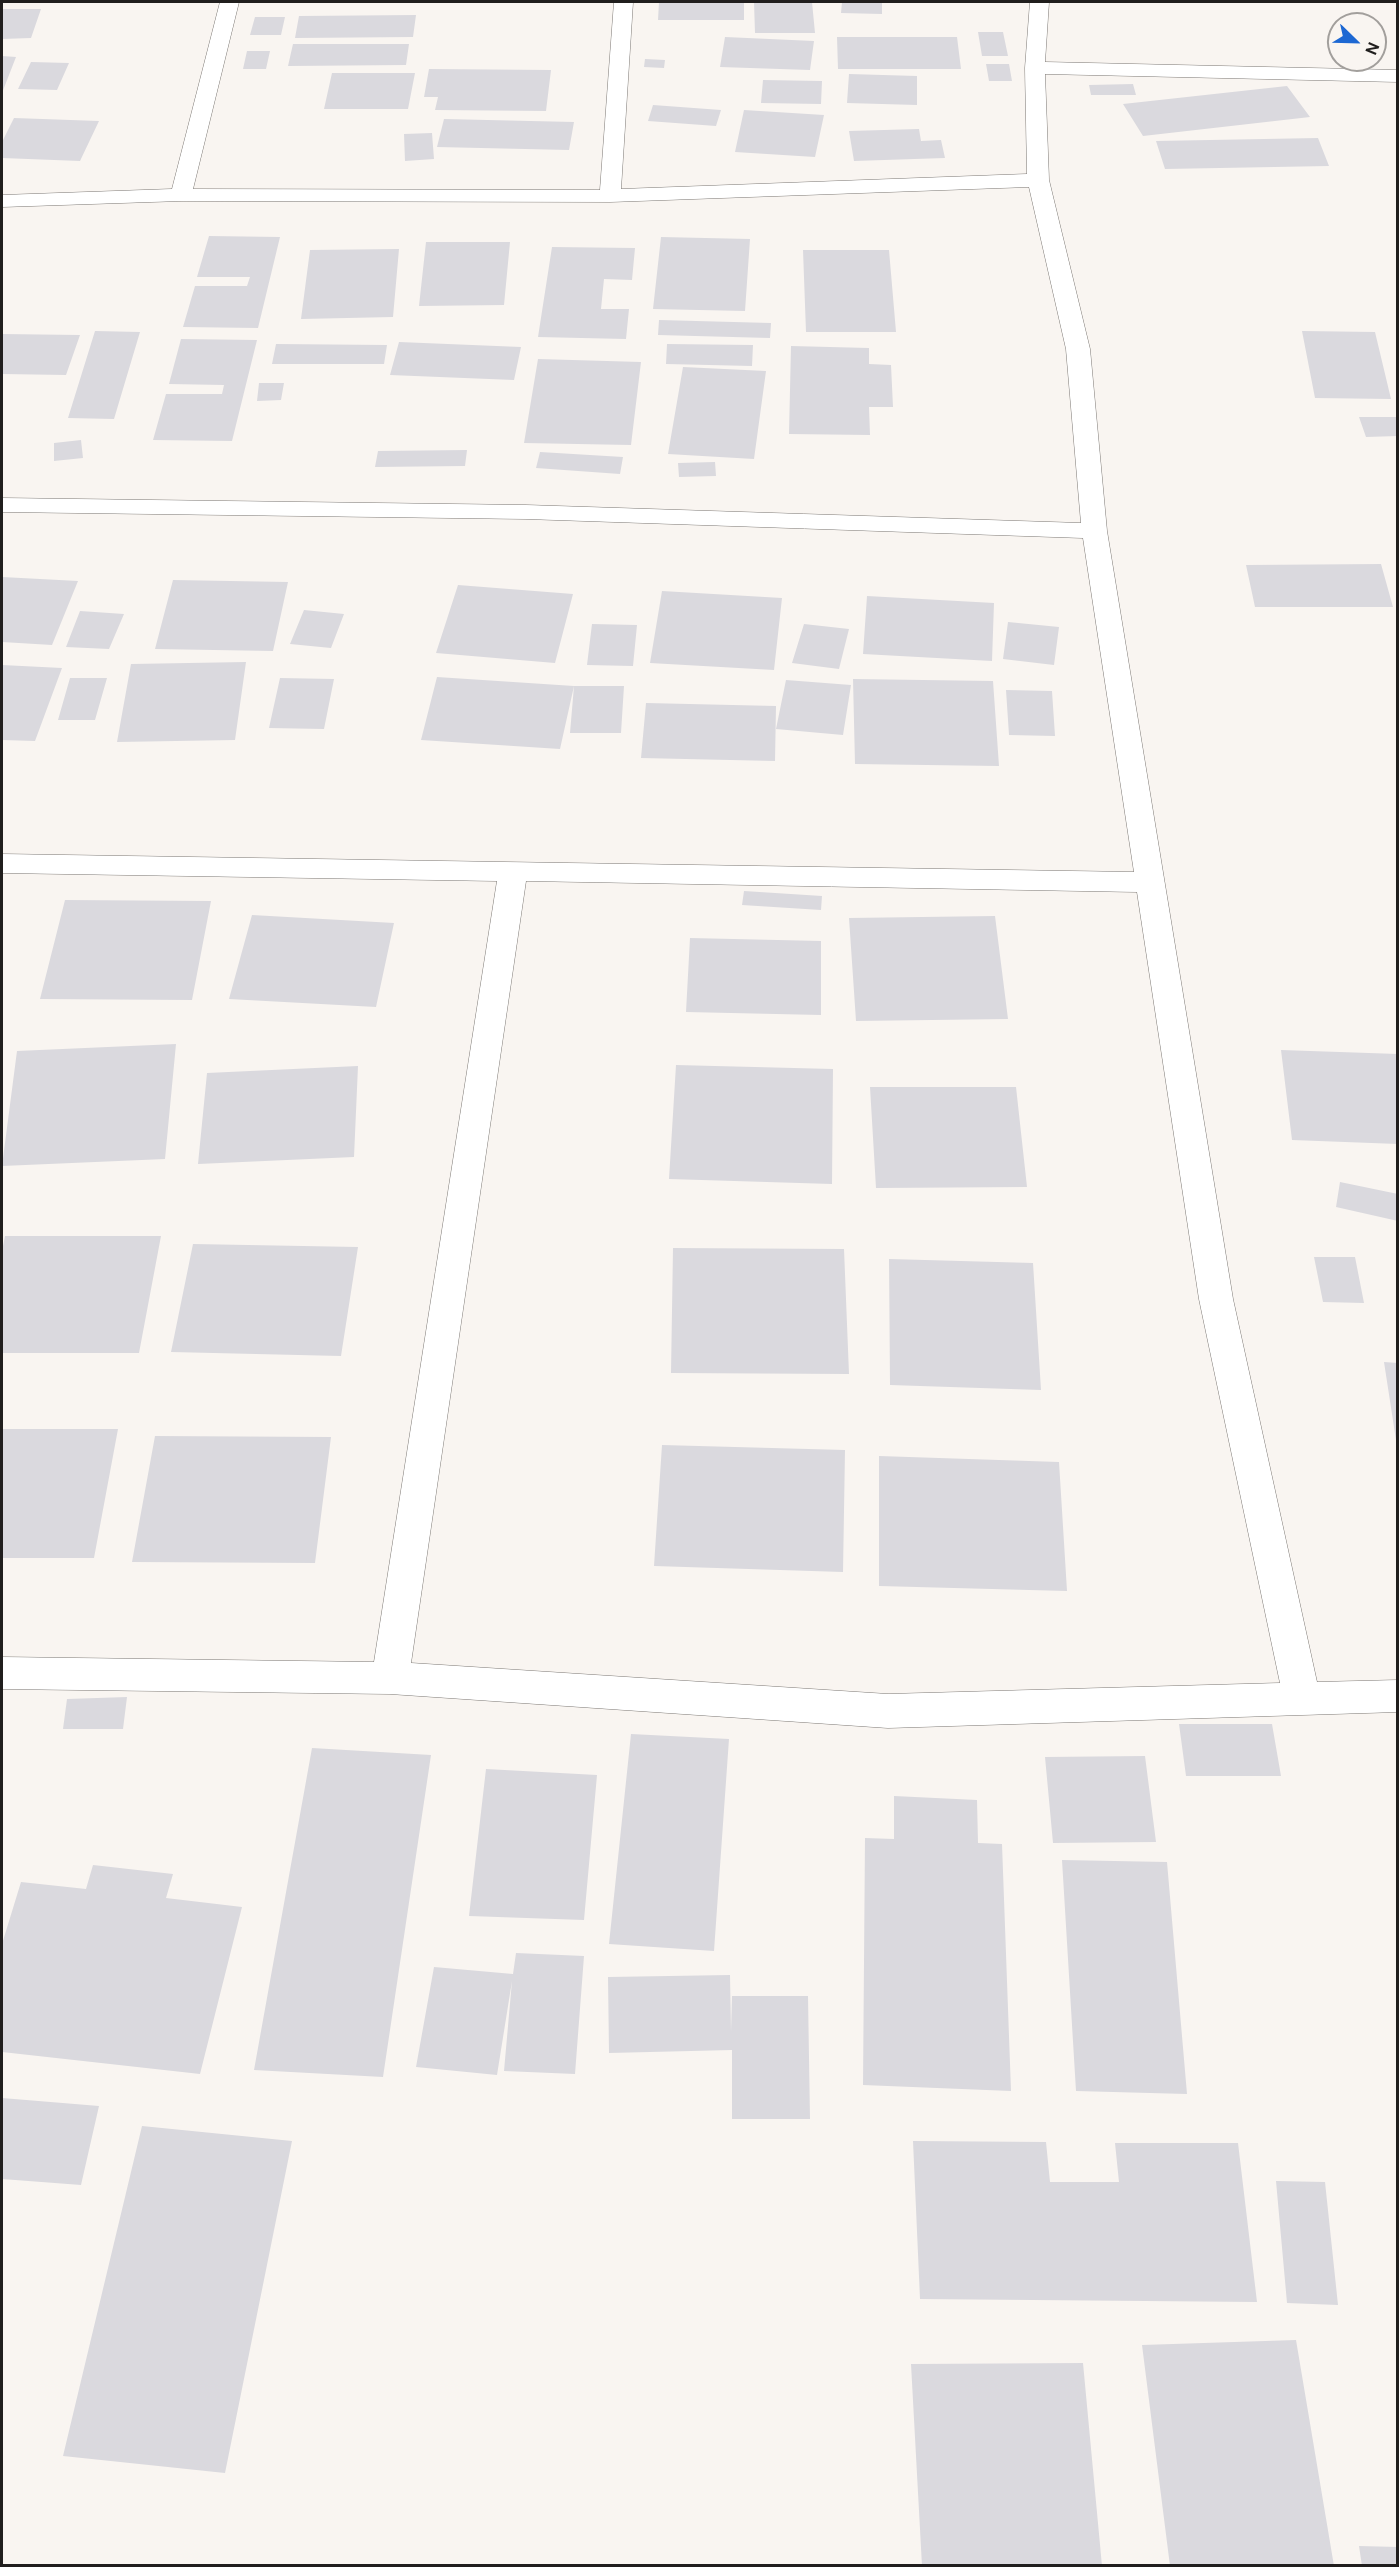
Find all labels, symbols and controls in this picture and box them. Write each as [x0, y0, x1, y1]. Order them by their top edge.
north arrow [1327, 12, 1387, 72]
text: N [1360, 39, 1384, 58]

